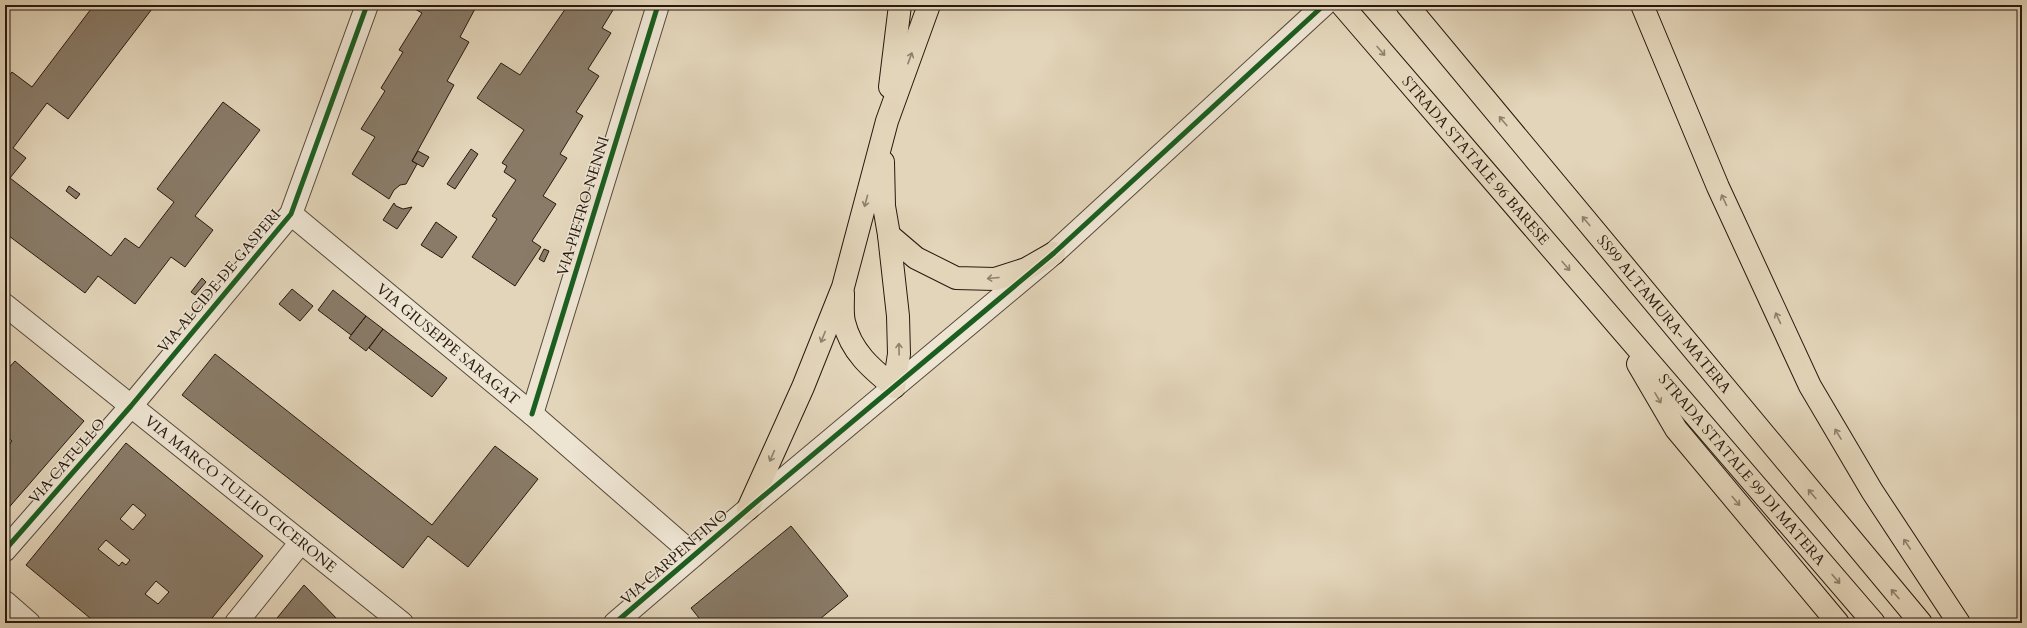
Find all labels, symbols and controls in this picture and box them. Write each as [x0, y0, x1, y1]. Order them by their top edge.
one-way arrow [1376, 46, 1385, 56]
one-way arrow [906, 52, 914, 64]
street label: STRADA STATALE 96 BARESE [1398, 72, 1554, 249]
one-way arrow [1499, 116, 1508, 127]
street label: VIA PIETRO NENNI [552, 134, 614, 278]
one-way arrow [861, 195, 869, 208]
one-way arrow [1720, 195, 1727, 207]
street label: VIA ALCIDE DE GASPERI [153, 205, 285, 357]
one-way arrow [1582, 216, 1591, 227]
street label: SS99 ALTAMURA- MATERA [1592, 231, 1736, 398]
one-way arrow [1562, 261, 1571, 271]
one-way arrow [987, 274, 1000, 281]
street label: VIA GIUSEPPE SARAGAT [372, 279, 524, 410]
one-way arrow [1774, 313, 1782, 325]
one-way arrow [819, 330, 827, 342]
one-way arrow [895, 343, 903, 356]
street label: STRADA STATALE 99 DI MATERA [1654, 370, 1830, 570]
one-way arrow [1654, 392, 1662, 404]
street label: VIA MARCO TULLIO CICERONE [140, 411, 341, 577]
street label: VIA CATULLO [24, 414, 110, 508]
one-way arrow [1833, 428, 1841, 440]
one-way arrow [768, 450, 775, 462]
one-way arrow [1808, 488, 1817, 499]
one-way arrow [1732, 496, 1741, 506]
street label: VIA CARPENTINO [616, 505, 732, 609]
one-way arrow [1903, 539, 1911, 550]
one-way arrow [1832, 574, 1841, 584]
one-way arrow [1891, 588, 1900, 599]

